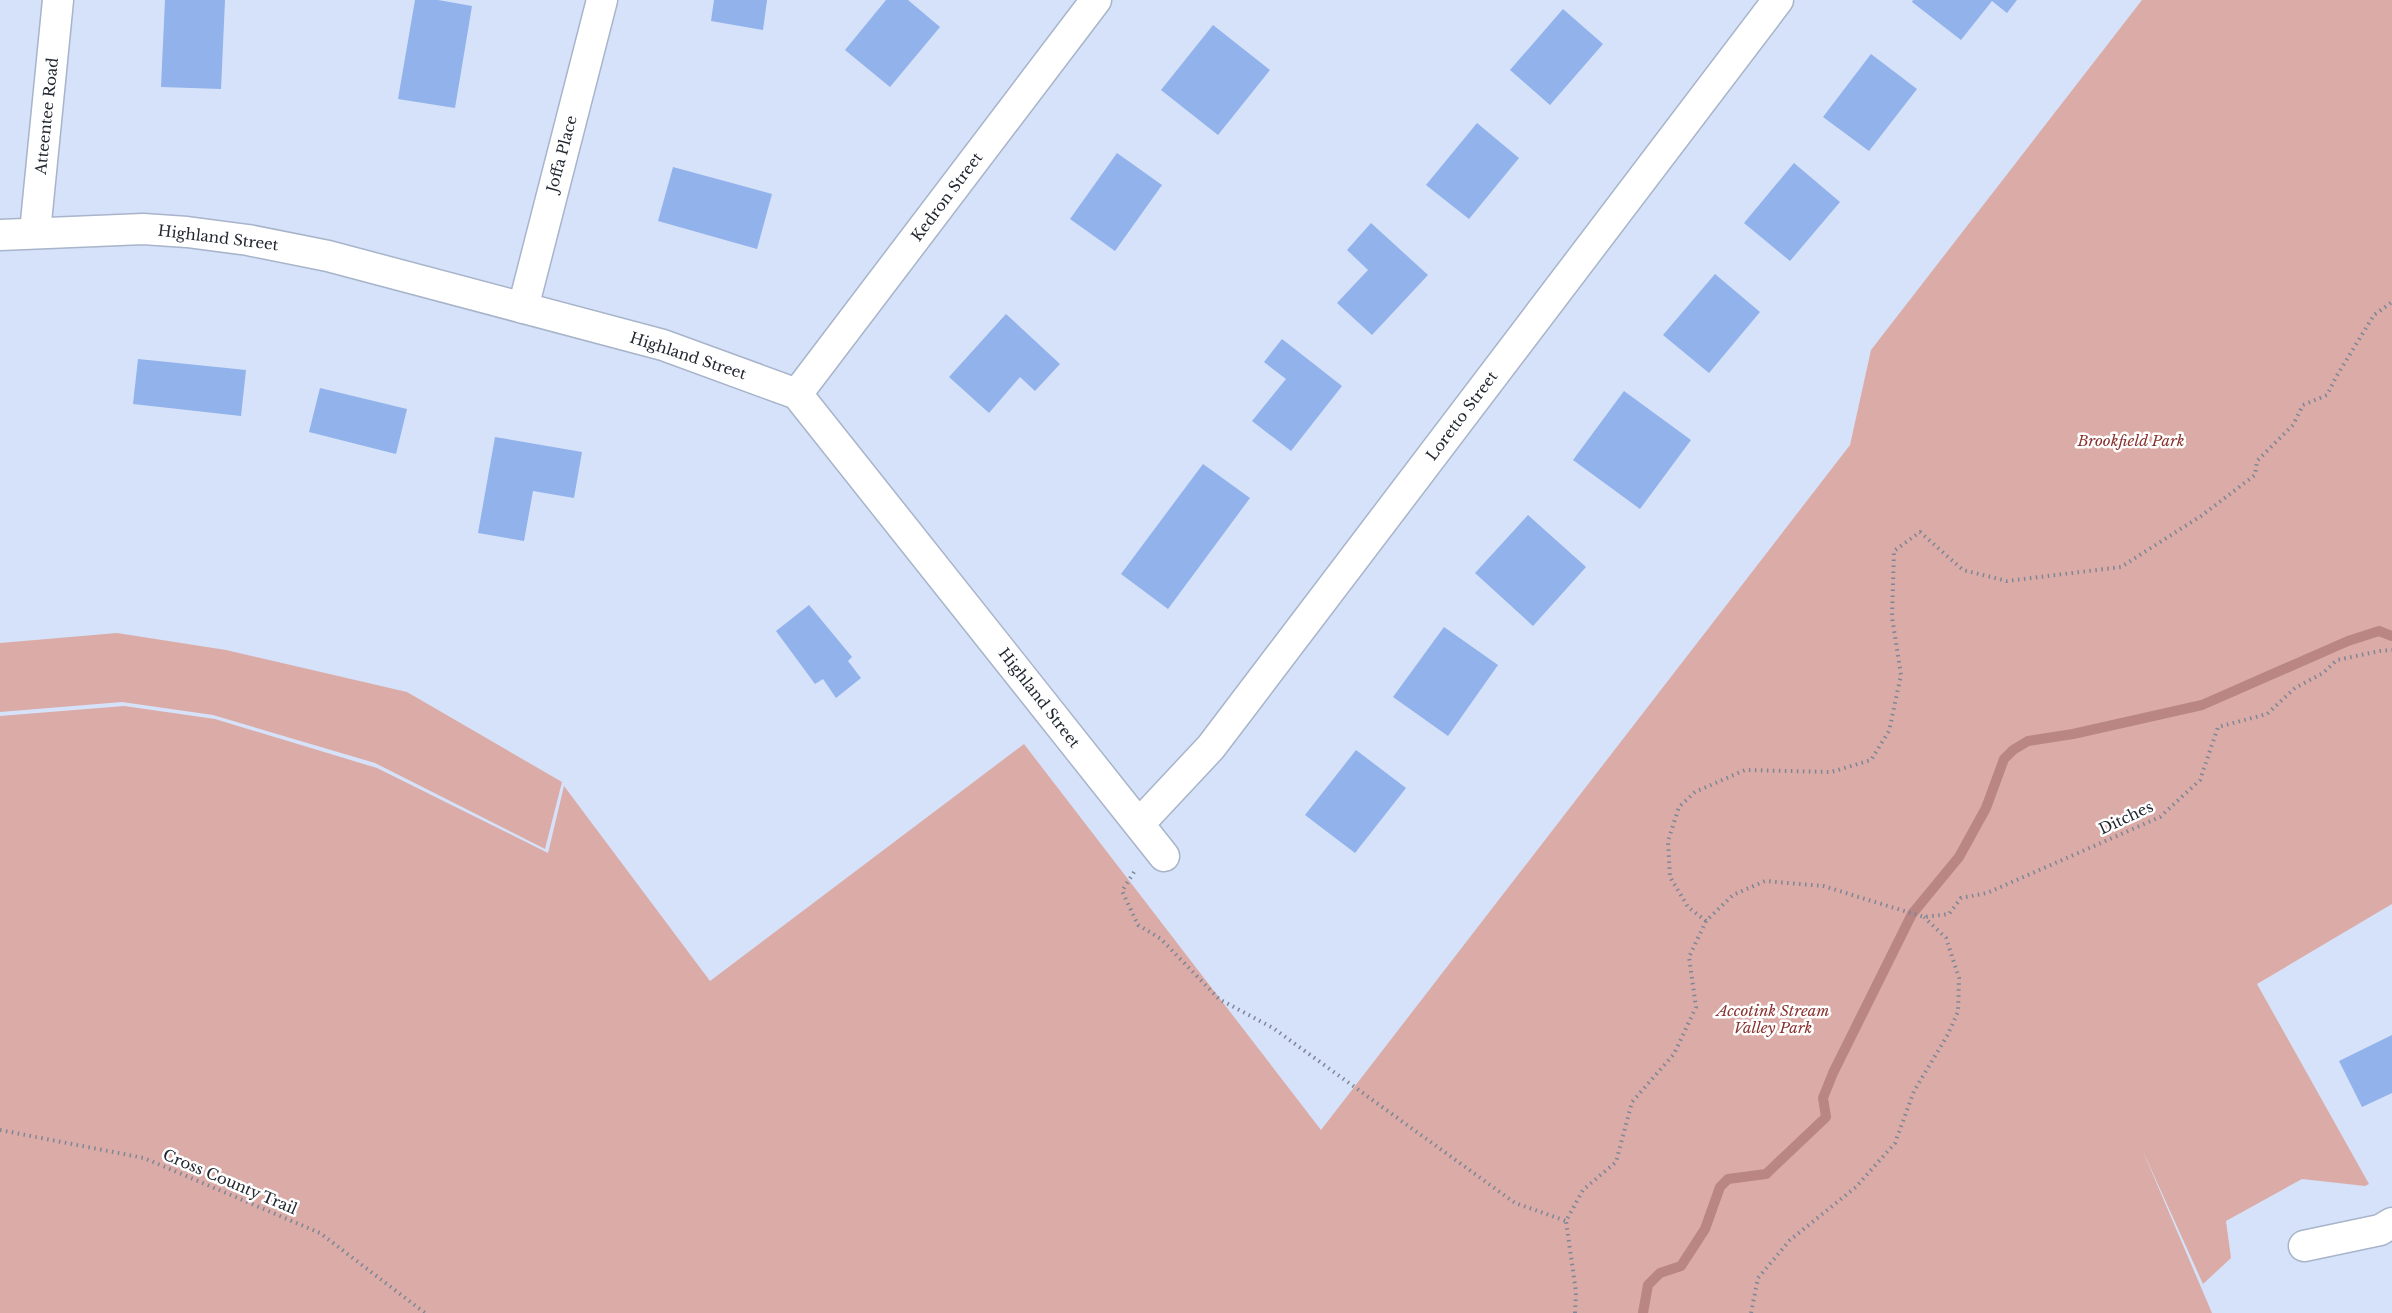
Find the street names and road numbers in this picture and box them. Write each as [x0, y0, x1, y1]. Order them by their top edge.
street label: Atteentee Road [31, 57, 62, 176]
street label: Joffa Place [542, 113, 581, 196]
street label: Kedron Street [907, 148, 986, 245]
street label: Highland Street [157, 221, 280, 254]
street label: Highland Street [628, 328, 749, 383]
street label: Loretto Street [1422, 367, 1502, 464]
street label: Highland Street [995, 644, 1084, 752]
street label: Ditches [2096, 797, 2156, 838]
street label: Cross County Trail [160, 1145, 300, 1218]

